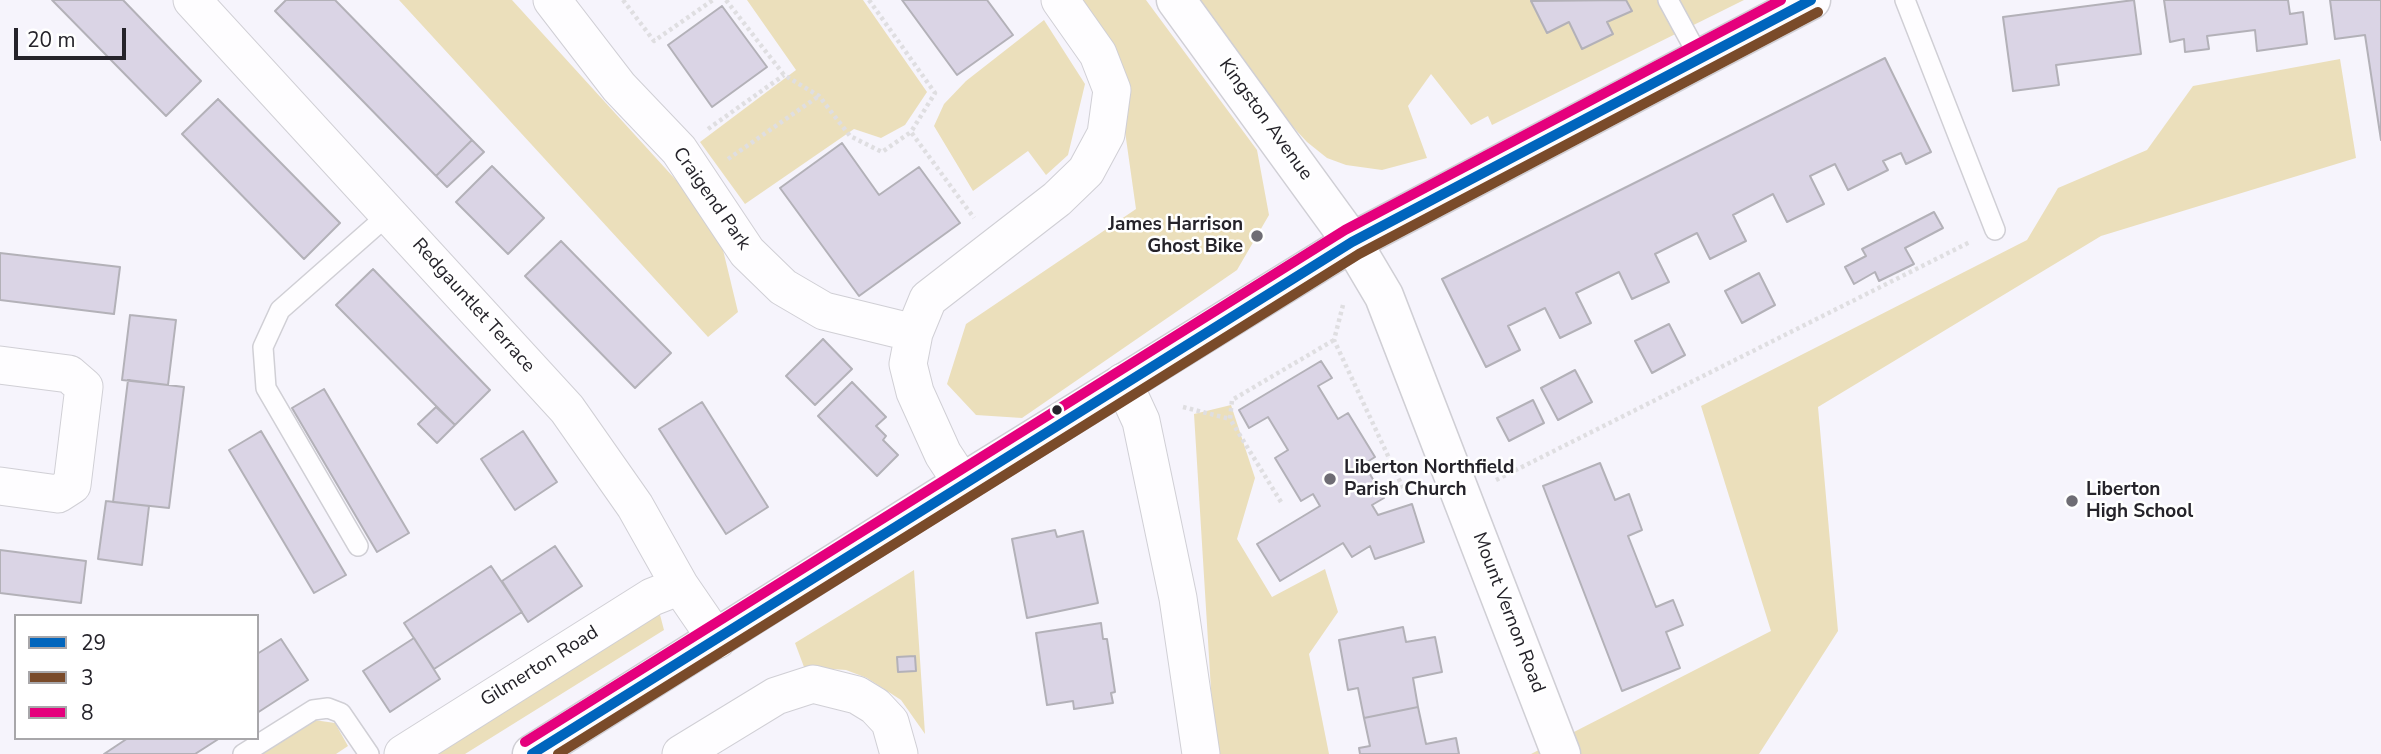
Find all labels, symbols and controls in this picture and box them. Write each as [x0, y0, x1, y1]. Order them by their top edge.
scale bar [18, 14, 130, 58]
text: 20 m [27, 26, 76, 54]
street label: Kingston Avenue [1213, 55, 1317, 185]
street label: Craigend Park [667, 143, 755, 255]
place label: James Harrison Ghost Bike [1108, 214, 1243, 258]
marker: James Harrison Ghost Bike [1249, 228, 1265, 244]
street label: Redgauntlet Terrace [407, 234, 539, 378]
unlabelled marker [1050, 403, 1064, 417]
place label: Liberton Northfield Parish Church [1344, 457, 1514, 501]
marker: Liberton Northfield Parish Church [1322, 471, 1338, 487]
place label: Liberton High School [2086, 479, 2193, 523]
marker: Liberton High School [2064, 493, 2080, 509]
street label: Mount Vernon Road [1467, 530, 1549, 696]
legend [14, 614, 259, 740]
street label: Gilmerton Road [477, 622, 603, 712]
text: 29 [81, 629, 106, 657]
text: 3 [81, 664, 94, 692]
text: 8 [81, 699, 94, 727]

